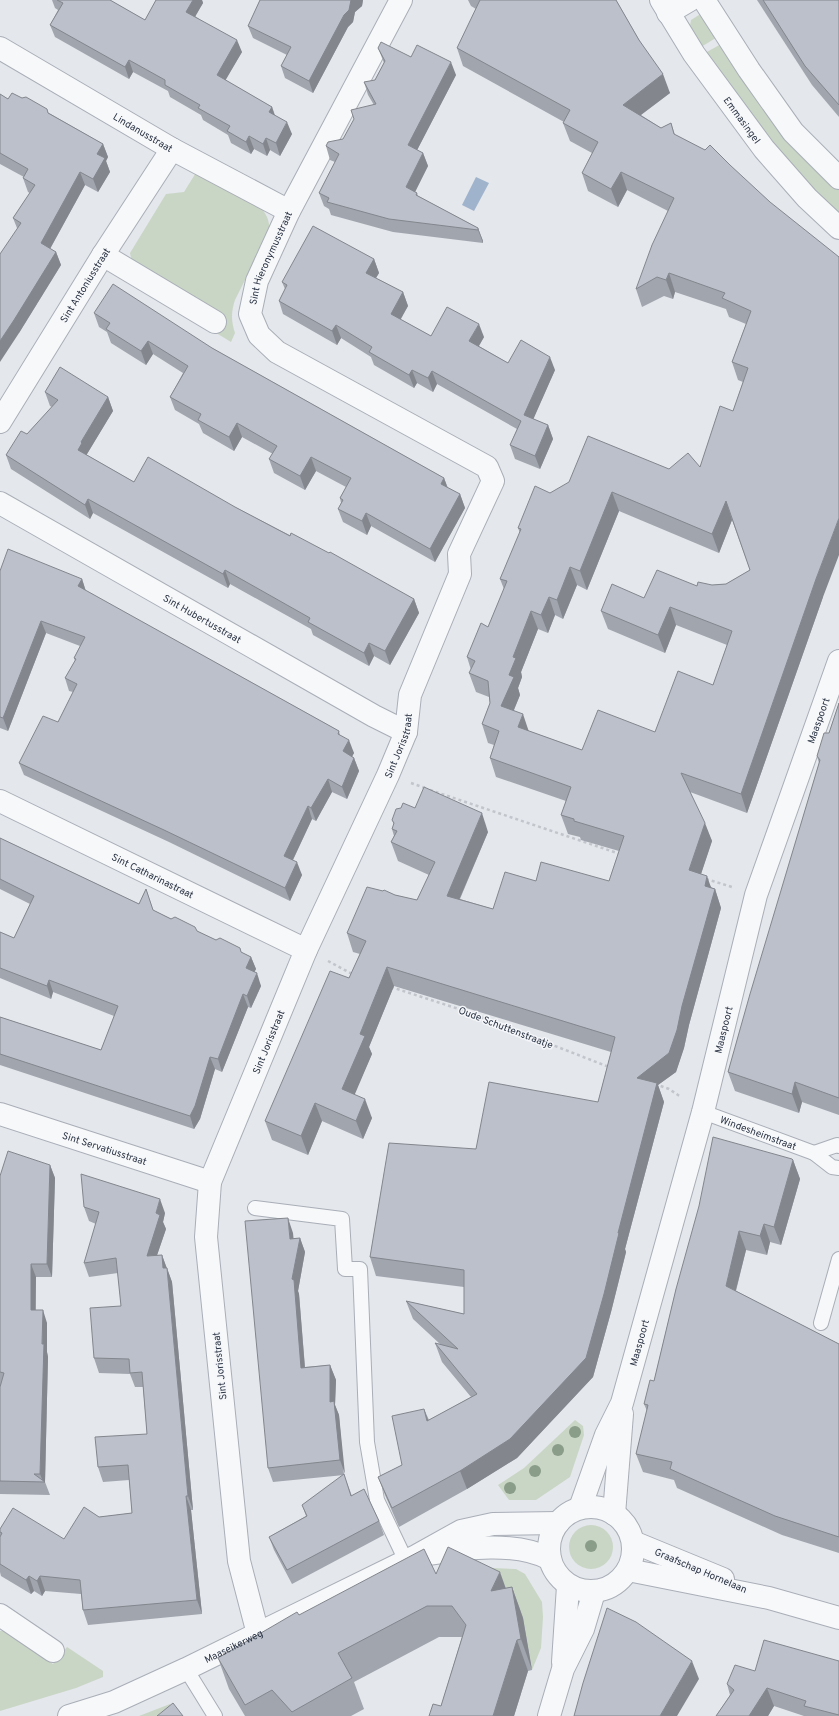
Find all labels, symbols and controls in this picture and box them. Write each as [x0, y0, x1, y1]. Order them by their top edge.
street label: Emmasingel [720, 95, 763, 147]
street label: Lindanusstraat [110, 111, 175, 156]
street label: Sint Hieronymusstraat [247, 209, 296, 306]
street label: Sint Antoniusstraat [58, 246, 114, 326]
street label: Sint Hubertusstraat [160, 592, 243, 647]
street label: Maaspoort [805, 696, 834, 746]
street label: Sint Jorisstraat [382, 712, 416, 781]
street label: Sint Catharinastraat [109, 851, 196, 902]
street label: Oude Schuttenstraatje [456, 1004, 555, 1052]
street label: Maaspoort [713, 1005, 737, 1055]
street label: Sint Jorisstraat [250, 1008, 289, 1076]
street label: Windesheimstraat [718, 1114, 798, 1154]
street label: Sint Servatiusstraat [60, 1130, 148, 1169]
street label: Maaspoort [628, 1318, 653, 1368]
street label: Sint Jorisstraat [210, 1331, 231, 1400]
street label: Graafschap Hornelaan [652, 1546, 749, 1597]
street label: Maaseikerweg [203, 1627, 265, 1667]

